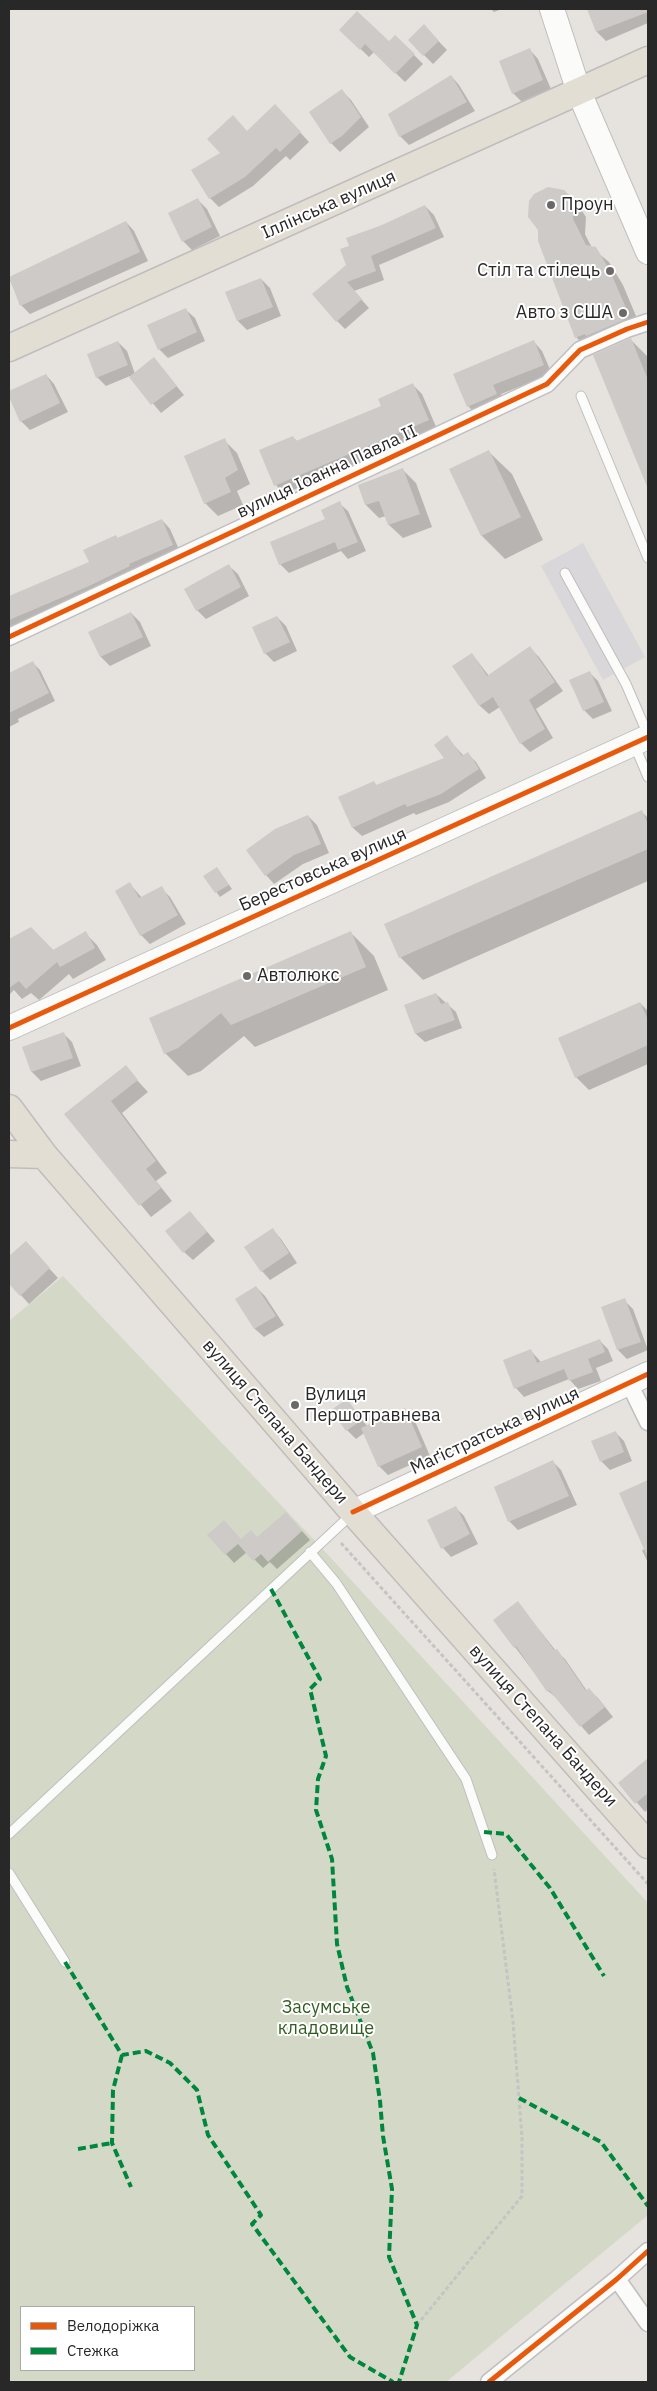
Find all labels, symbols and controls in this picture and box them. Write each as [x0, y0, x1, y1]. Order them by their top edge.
street label: Іллінська вулиця [259, 166, 399, 244]
place label: Проун [561, 194, 613, 216]
marker: Проун [545, 199, 557, 211]
place label: Стіл та стілець [477, 260, 600, 282]
marker: Стіл та стілець [604, 265, 616, 277]
place label: Авто з США [516, 302, 613, 324]
marker: Авто з США [617, 307, 629, 319]
street label: вулиця Іоанна Павла II [233, 421, 421, 523]
street label: Берестовська вулиця [236, 823, 410, 917]
place label: Автолюкс [257, 965, 340, 987]
marker: Автолюкс [241, 970, 253, 982]
street label: вулиця Степана Бандери [198, 1335, 352, 1509]
street label: Маґістратська вулиця [407, 1382, 583, 1480]
place label: Вулиця Першотравнева [305, 1384, 441, 1426]
marker: Вулиця Першотравнева [289, 1399, 301, 1411]
street label: вулиця Степана Бандери [464, 1640, 622, 1812]
park label: Засумське кладовище [278, 1997, 374, 2040]
legend [20, 2306, 195, 2371]
text: Велодоріжка [67, 2316, 159, 2335]
text: Стежка [67, 2341, 119, 2360]

